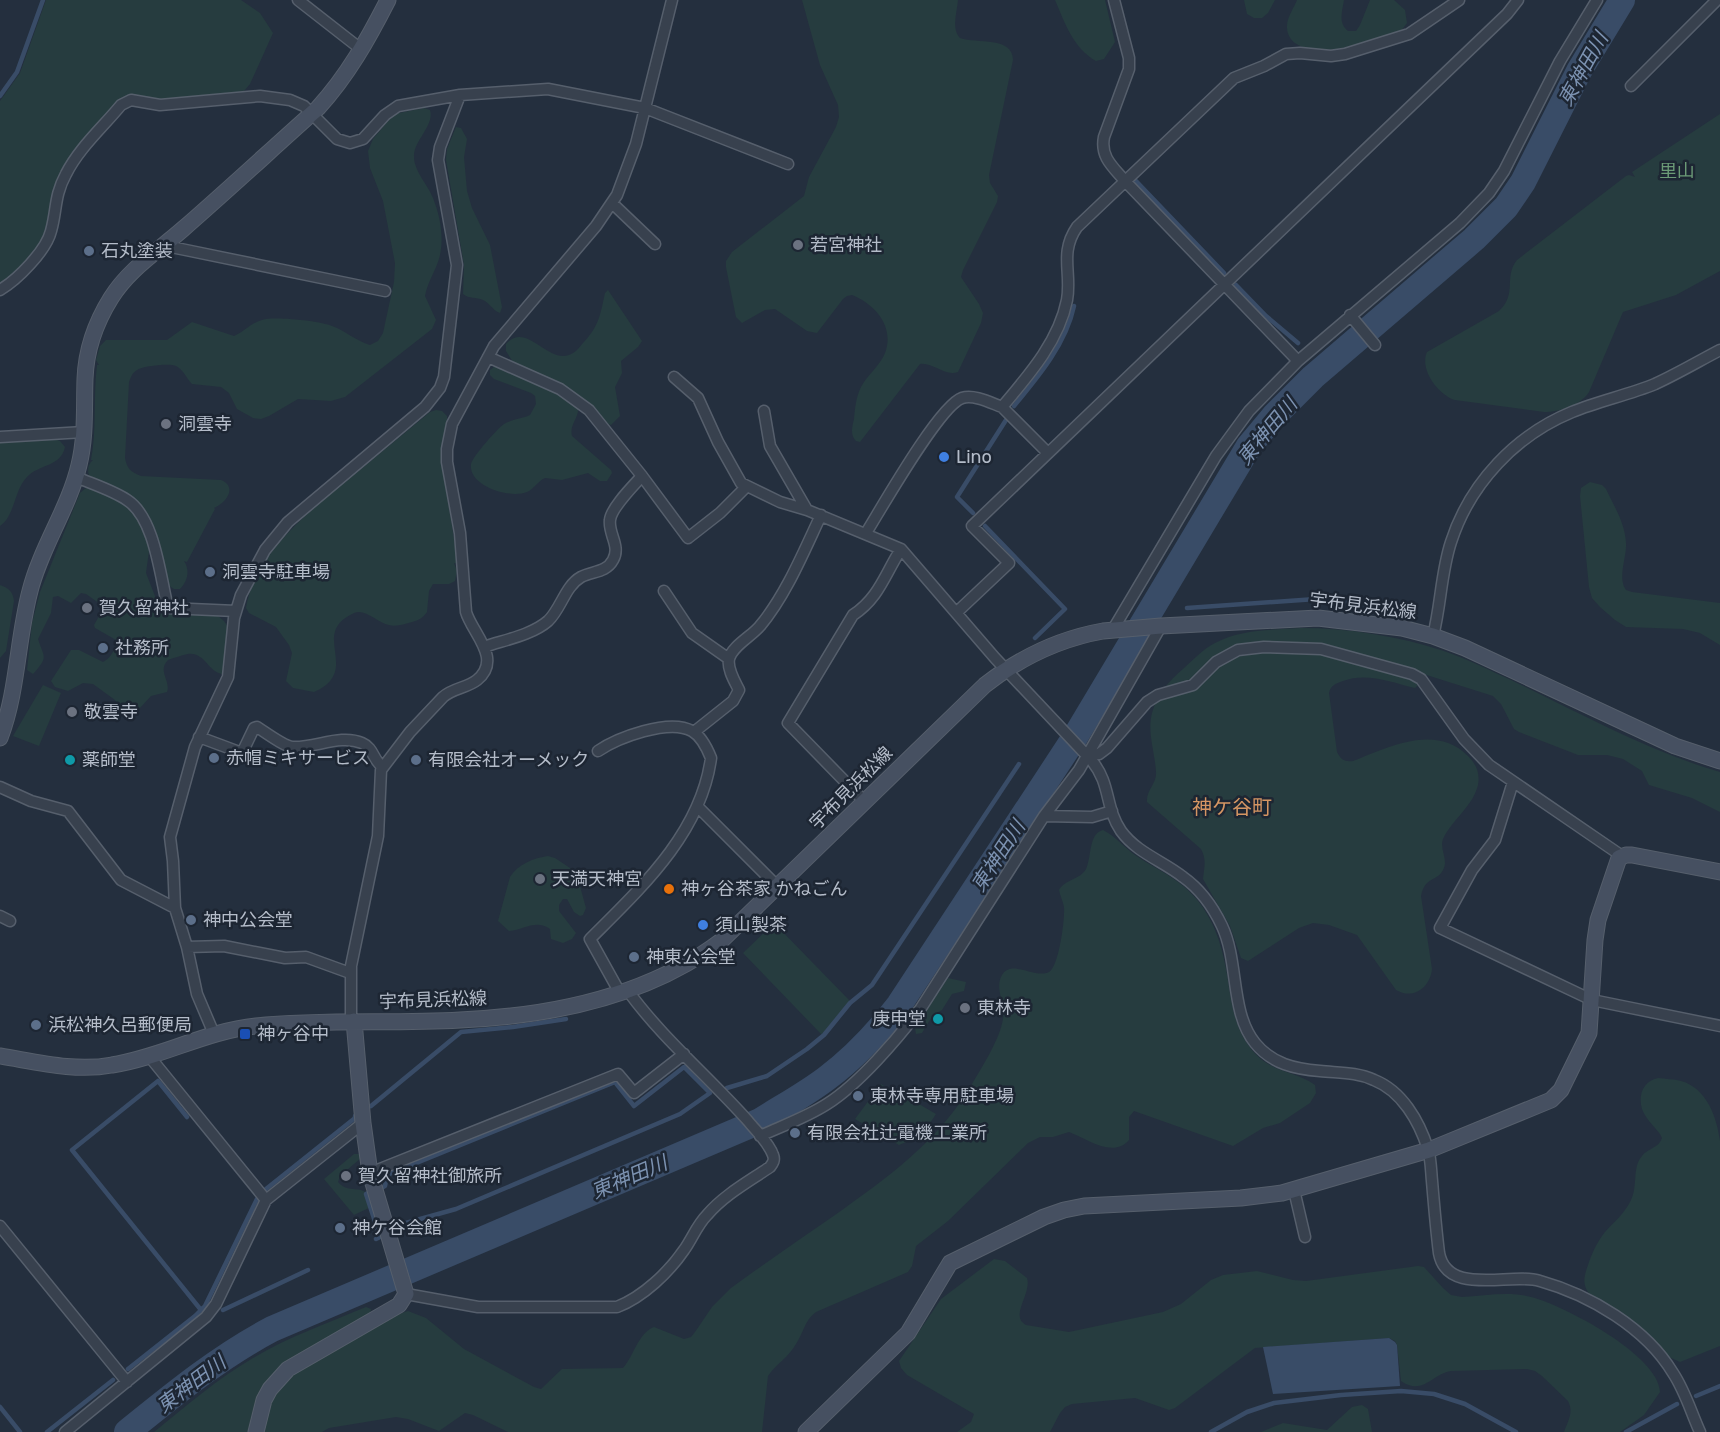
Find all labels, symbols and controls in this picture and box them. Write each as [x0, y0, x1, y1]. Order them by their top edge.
water label: 東神田川 [1553, 26, 1614, 110]
park label: 里山 [1659, 160, 1695, 182]
place label: 若宮神社 [810, 234, 882, 256]
marker: 若宮神社 [791, 238, 805, 252]
place label: 石丸塗装 [101, 240, 173, 262]
marker: 石丸塗装 [82, 244, 96, 258]
water label: 東神田川 [1232, 391, 1303, 469]
place label: 洞雲寺 [178, 413, 232, 435]
marker: 洞雲寺 [159, 417, 173, 431]
place label: Lino [956, 446, 992, 468]
marker: Lino [937, 450, 951, 464]
place label: 洞雲寺駐車場 [222, 561, 330, 583]
marker: 洞雲寺駐車場 [203, 565, 217, 579]
street label: 宇布見浜松線 [1308, 589, 1418, 623]
place label: 賀久留神社 [99, 597, 189, 619]
marker: 賀久留神社 [80, 601, 94, 615]
place label: 社務所 [115, 637, 169, 659]
marker: 社務所 [96, 641, 110, 655]
place label: 敬雲寺 [84, 701, 138, 723]
marker: 敬雲寺 [65, 705, 79, 719]
street label: 宇布見浜松線 [805, 742, 897, 834]
place label: 赤帽ミキサービス [226, 747, 370, 769]
place label: 薬師堂 [82, 749, 136, 771]
place label: 有限会社オーメック [428, 749, 589, 771]
marker: 赤帽ミキサービス [207, 751, 221, 765]
marker: 薬師堂 [63, 753, 77, 767]
marker: 有限会社オーメック [409, 753, 423, 767]
district label: 神ケ谷町 [1192, 795, 1272, 819]
water label: 東神田川 [966, 814, 1031, 896]
place label: 天満天神宮 [552, 868, 642, 890]
marker: 天満天神宮 [533, 872, 547, 886]
place label: 神ヶ谷茶家 かねごん [681, 878, 847, 900]
marker: 神ヶ谷茶家 かねごん [662, 882, 676, 896]
place label: 神中公会堂 [203, 909, 293, 931]
marker: 神中公会堂 [184, 913, 198, 927]
place label: 須山製茶 [715, 914, 787, 936]
marker: 須山製茶 [696, 918, 710, 932]
place label: 神東公会堂 [646, 946, 736, 968]
marker: 神東公会堂 [627, 950, 641, 964]
street label: 宇布見浜松線 [379, 987, 487, 1013]
place label: 東林寺 [977, 997, 1031, 1019]
marker: 東林寺 [958, 1001, 972, 1015]
place label: 庚申堂 [872, 1008, 926, 1030]
marker: 庚申堂 [931, 1012, 945, 1026]
place label: 浜松神久呂郵便局 [48, 1014, 192, 1036]
marker: 浜松神久呂郵便局 [29, 1018, 43, 1032]
place label: 神ヶ谷中 [257, 1023, 329, 1045]
marker: 神ヶ谷中 [238, 1027, 252, 1041]
place label: 東林寺専用駐車場 [870, 1085, 1014, 1107]
marker: 東林寺専用駐車場 [851, 1089, 865, 1103]
place label: 有限会社辻電機工業所 [807, 1122, 987, 1144]
marker: 有限会社辻電機工業所 [788, 1126, 802, 1140]
water label: 東神田川 [587, 1150, 672, 1204]
place label: 賀久留神社御旅所 [358, 1165, 502, 1187]
marker: 賀久留神社御旅所 [339, 1169, 353, 1183]
place label: 神ケ谷会館 [352, 1217, 442, 1239]
marker: 神ケ谷会館 [333, 1221, 347, 1235]
water label: 東神田川 [152, 1349, 232, 1418]

